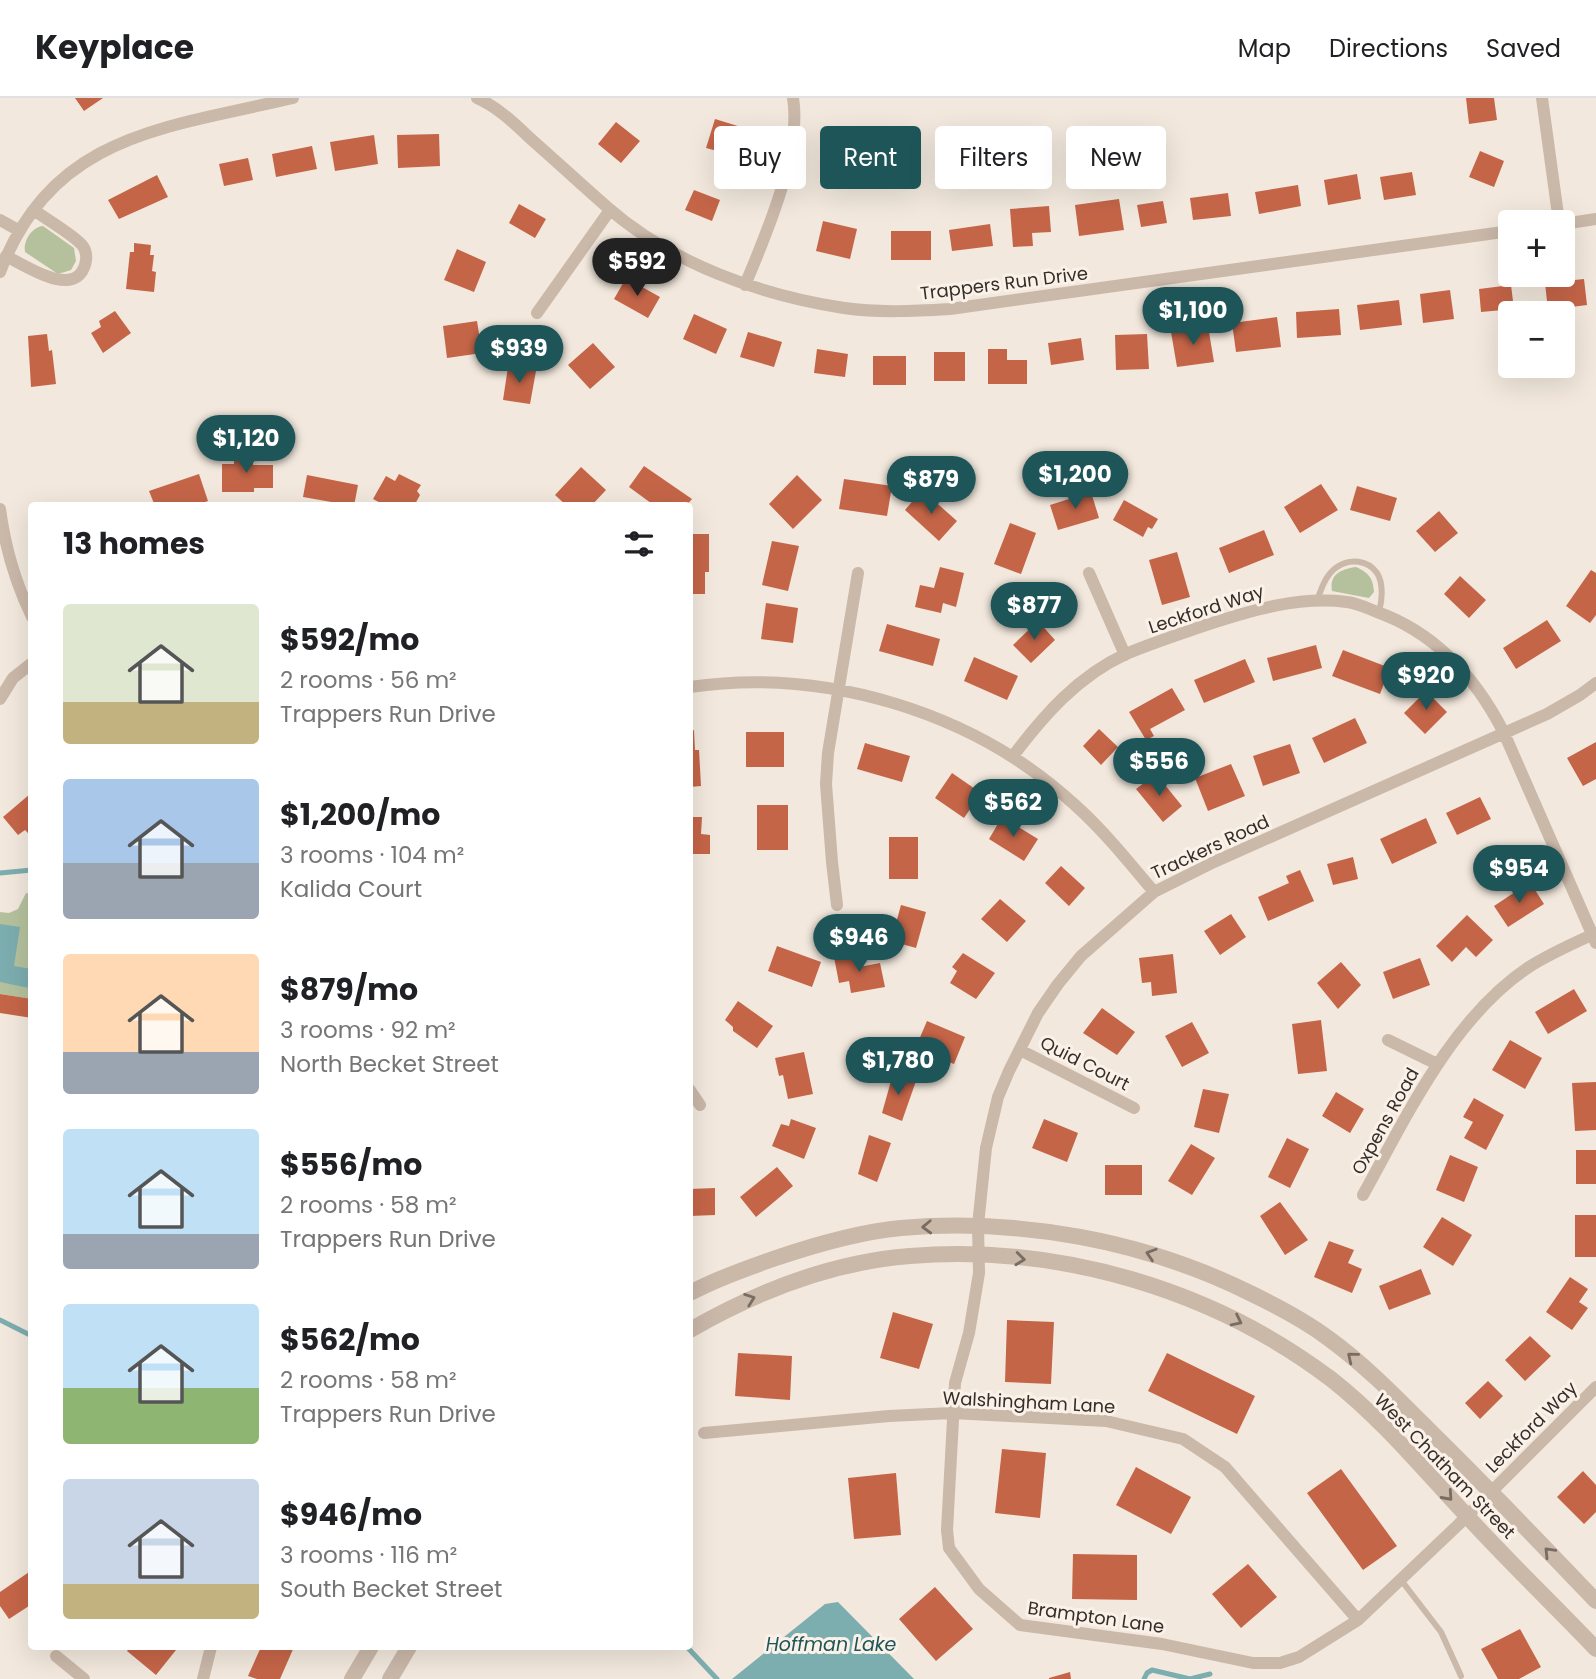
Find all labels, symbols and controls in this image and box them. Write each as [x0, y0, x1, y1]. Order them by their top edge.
text: Keyplace [35, 24, 194, 71]
text: Map [1238, 32, 1291, 65]
text: Directions [1329, 32, 1448, 65]
text: Saved [1486, 32, 1561, 65]
chip: Buy [714, 126, 806, 189]
chip: Rent [820, 126, 921, 189]
chip: Filters [935, 126, 1052, 189]
chip: New [1066, 126, 1166, 189]
map controls [1498, 210, 1575, 378]
button: + [1498, 210, 1575, 287]
pin: $592 [596, 238, 678, 298]
text: $592 [608, 245, 666, 277]
street label: Trappers Run Drive [919, 260, 1089, 306]
pin: $1,100 [1136, 288, 1250, 347]
text: $1,100 [1158, 294, 1228, 326]
button: − [1498, 301, 1575, 378]
pin: $939 [478, 326, 560, 385]
text: $939 [490, 332, 548, 364]
pin: $1,120 [189, 416, 303, 475]
text: $1,120 [212, 422, 280, 454]
pin: $1,200 [1018, 452, 1132, 511]
pin: $879 [890, 456, 972, 516]
text: $1,200 [1038, 458, 1112, 490]
text: $879 [903, 463, 959, 495]
text: 13 homes [63, 522, 205, 565]
icon: filters [620, 525, 658, 563]
street label: Leckford Way [1145, 579, 1267, 639]
pin: $877 [993, 582, 1075, 642]
text: $877 [1007, 589, 1061, 621]
text: $592/mo [280, 618, 419, 661]
icon: home [119, 632, 203, 716]
pin: $920 [1385, 652, 1467, 712]
text: $920 [1397, 659, 1455, 691]
text: 2 rooms · 56 m² [280, 664, 457, 696]
text: Trappers Run Drive [280, 698, 496, 730]
pin: $556 [1118, 738, 1200, 798]
text: $556 [1129, 745, 1189, 777]
pin: $562 [972, 780, 1054, 839]
text: $562 [984, 786, 1042, 818]
text: $1,200/mo [280, 793, 440, 836]
icon: home [119, 807, 203, 891]
street label: Trackers Road [1147, 809, 1273, 885]
text: 3 rooms · 104 m² [280, 839, 464, 871]
pin: $954 [1478, 846, 1560, 905]
text: $954 [1489, 852, 1549, 884]
text: Kalida Court [280, 873, 422, 905]
pin: $946 [818, 914, 900, 974]
text: $946 [829, 921, 889, 953]
text: $879/mo [280, 968, 418, 1011]
icon: home [119, 982, 203, 1066]
text: 3 rooms · 92 m² [280, 1014, 456, 1046]
street label: Quid Court [1036, 1030, 1134, 1096]
pin: $1,780 [841, 1038, 955, 1097]
text: $1,780 [862, 1044, 934, 1076]
text: North Becket Street [280, 1048, 499, 1080]
street label: Oxpens Road [1345, 1063, 1425, 1179]
text: $556/mo [280, 1143, 422, 1186]
icon: home [119, 1157, 203, 1241]
text: 2 rooms · 58 m² [280, 1189, 457, 1221]
one-way arrow [921, 1220, 932, 1235]
text: Trappers Run Drive [280, 1223, 496, 1255]
one-way arrow [1146, 1248, 1158, 1262]
one-way arrow [1014, 1251, 1026, 1266]
one-way arrow [744, 1293, 756, 1307]
one-way arrow [1230, 1313, 1242, 1327]
text: $562/mo [280, 1318, 420, 1361]
icon: home [119, 1332, 203, 1416]
one-way arrow [1348, 1353, 1360, 1366]
text: 2 rooms · 58 m² [280, 1364, 457, 1396]
street label: Leckford Way [1480, 1376, 1582, 1478]
street label: Walshingham Lane [942, 1385, 1116, 1419]
street label: West Chatham Street [1369, 1388, 1521, 1544]
text: Trappers Run Drive [280, 1398, 496, 1430]
one-way arrow [1440, 1488, 1453, 1501]
text: $946/mo [280, 1493, 422, 1536]
icon: home [119, 1507, 203, 1591]
text: 3 rooms · 116 m² [280, 1539, 457, 1571]
one-way arrow [1544, 1547, 1557, 1560]
text: South Becket Street [280, 1573, 502, 1605]
street label: Brampton Lane [1026, 1595, 1166, 1639]
water label: Hoffman Lake [766, 1631, 897, 1658]

